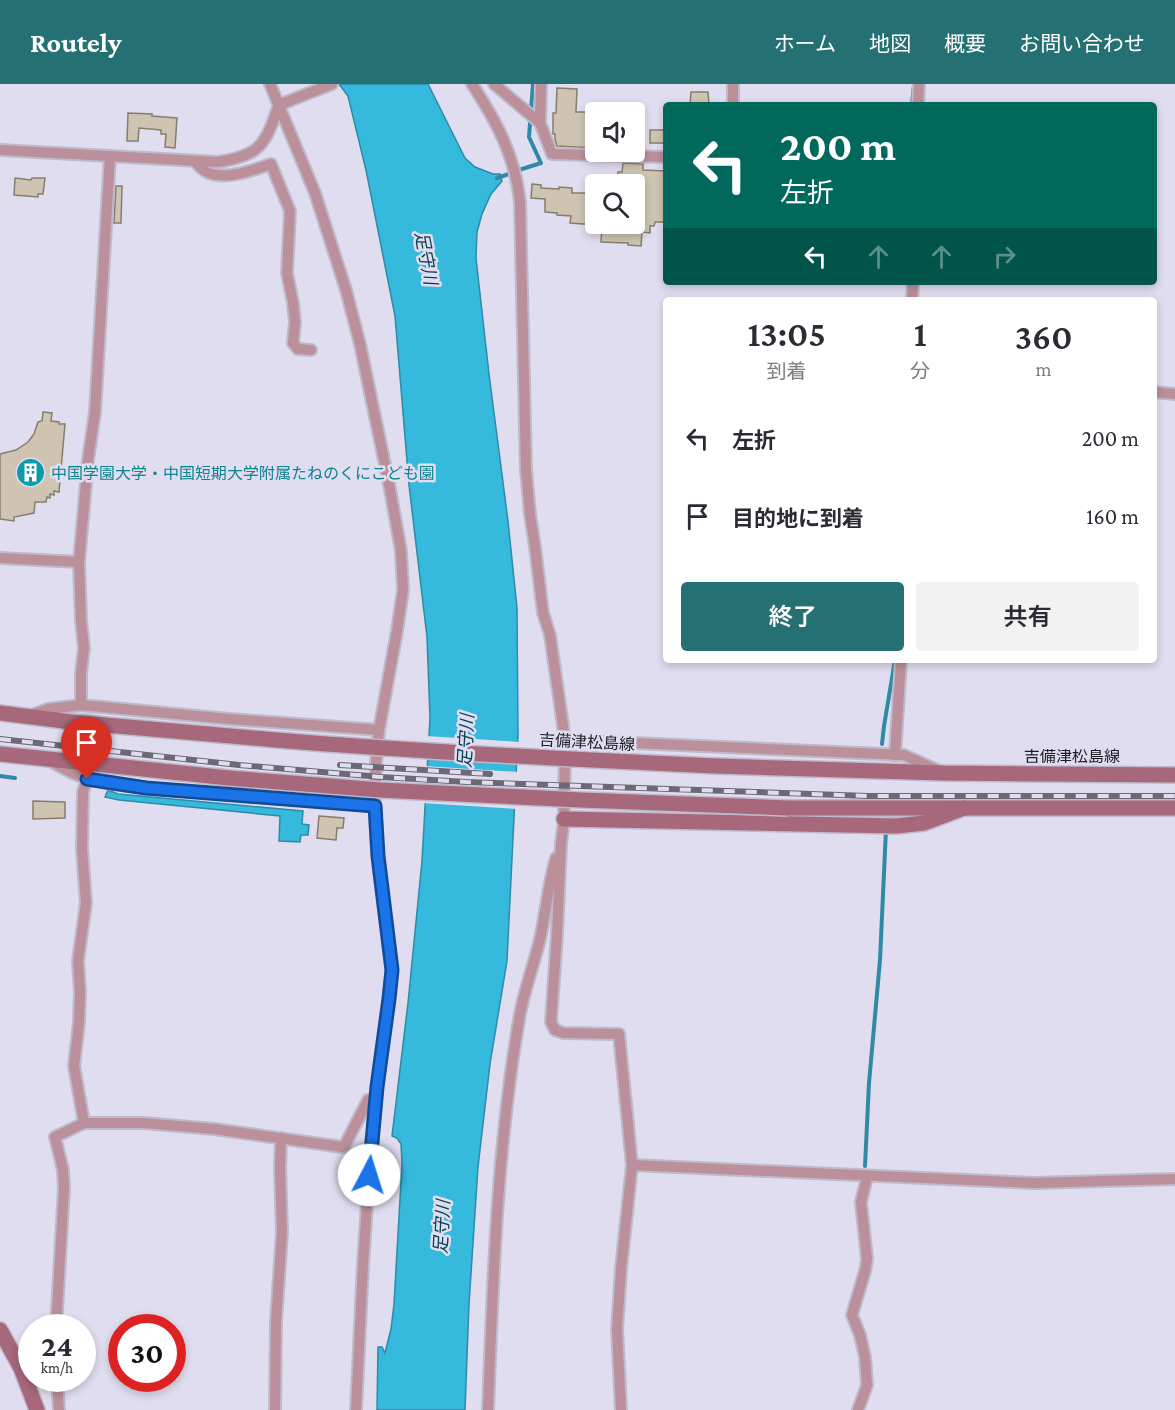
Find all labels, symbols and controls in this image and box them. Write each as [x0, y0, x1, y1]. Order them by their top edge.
text: Routely [30, 27, 122, 58]
text: ホーム [774, 32, 836, 56]
text: 地図 [869, 32, 911, 56]
text: 概要 [944, 32, 986, 56]
text: お問い合わせ [1019, 32, 1145, 56]
map controls [585, 102, 645, 234]
button: sound [585, 102, 645, 162]
text: 200 m [780, 122, 896, 169]
icon: left [681, 126, 759, 204]
button: search [585, 174, 645, 234]
text: 左折 [780, 178, 834, 208]
water label: 足守川 [411, 230, 441, 288]
icon: left [799, 240, 832, 273]
icon: ahead [862, 240, 895, 273]
icon: ahead [925, 240, 958, 273]
icon: right [988, 240, 1021, 273]
text: 13:05 [748, 314, 826, 354]
text: 1 [914, 314, 927, 354]
text: 360 [1015, 317, 1072, 357]
text: m [1036, 358, 1052, 380]
text: 到着 [767, 360, 807, 382]
text: 分 [910, 360, 930, 382]
icon: left [681, 422, 714, 455]
text: 200 m [1082, 426, 1139, 451]
text: 左折 [732, 428, 776, 453]
building icon: 中国学園大学・中国短期大学附属たねのくにこども園 [14, 457, 46, 489]
place label: 中国学園大学・中国短期大学附属たねのくにこども園 [51, 465, 435, 482]
icon: arrive [681, 500, 714, 533]
text: 160 m [1086, 504, 1139, 529]
text: 目的地に到着 [732, 506, 864, 531]
button: 終了 [681, 582, 904, 651]
button: 共有 [916, 582, 1139, 651]
water label: 足守川 [455, 712, 478, 768]
pin [61, 717, 112, 779]
icon: arrive [70, 726, 103, 759]
street label: 吉備津松島線 [539, 731, 635, 753]
street label: 吉備津松島線 [1024, 748, 1120, 765]
position arrow [337, 1143, 401, 1207]
water label: 足守川 [431, 1198, 454, 1254]
speed limit sign: 30 [108, 1314, 186, 1392]
text: 24 [41, 1329, 73, 1362]
text: km/h [41, 1360, 73, 1376]

